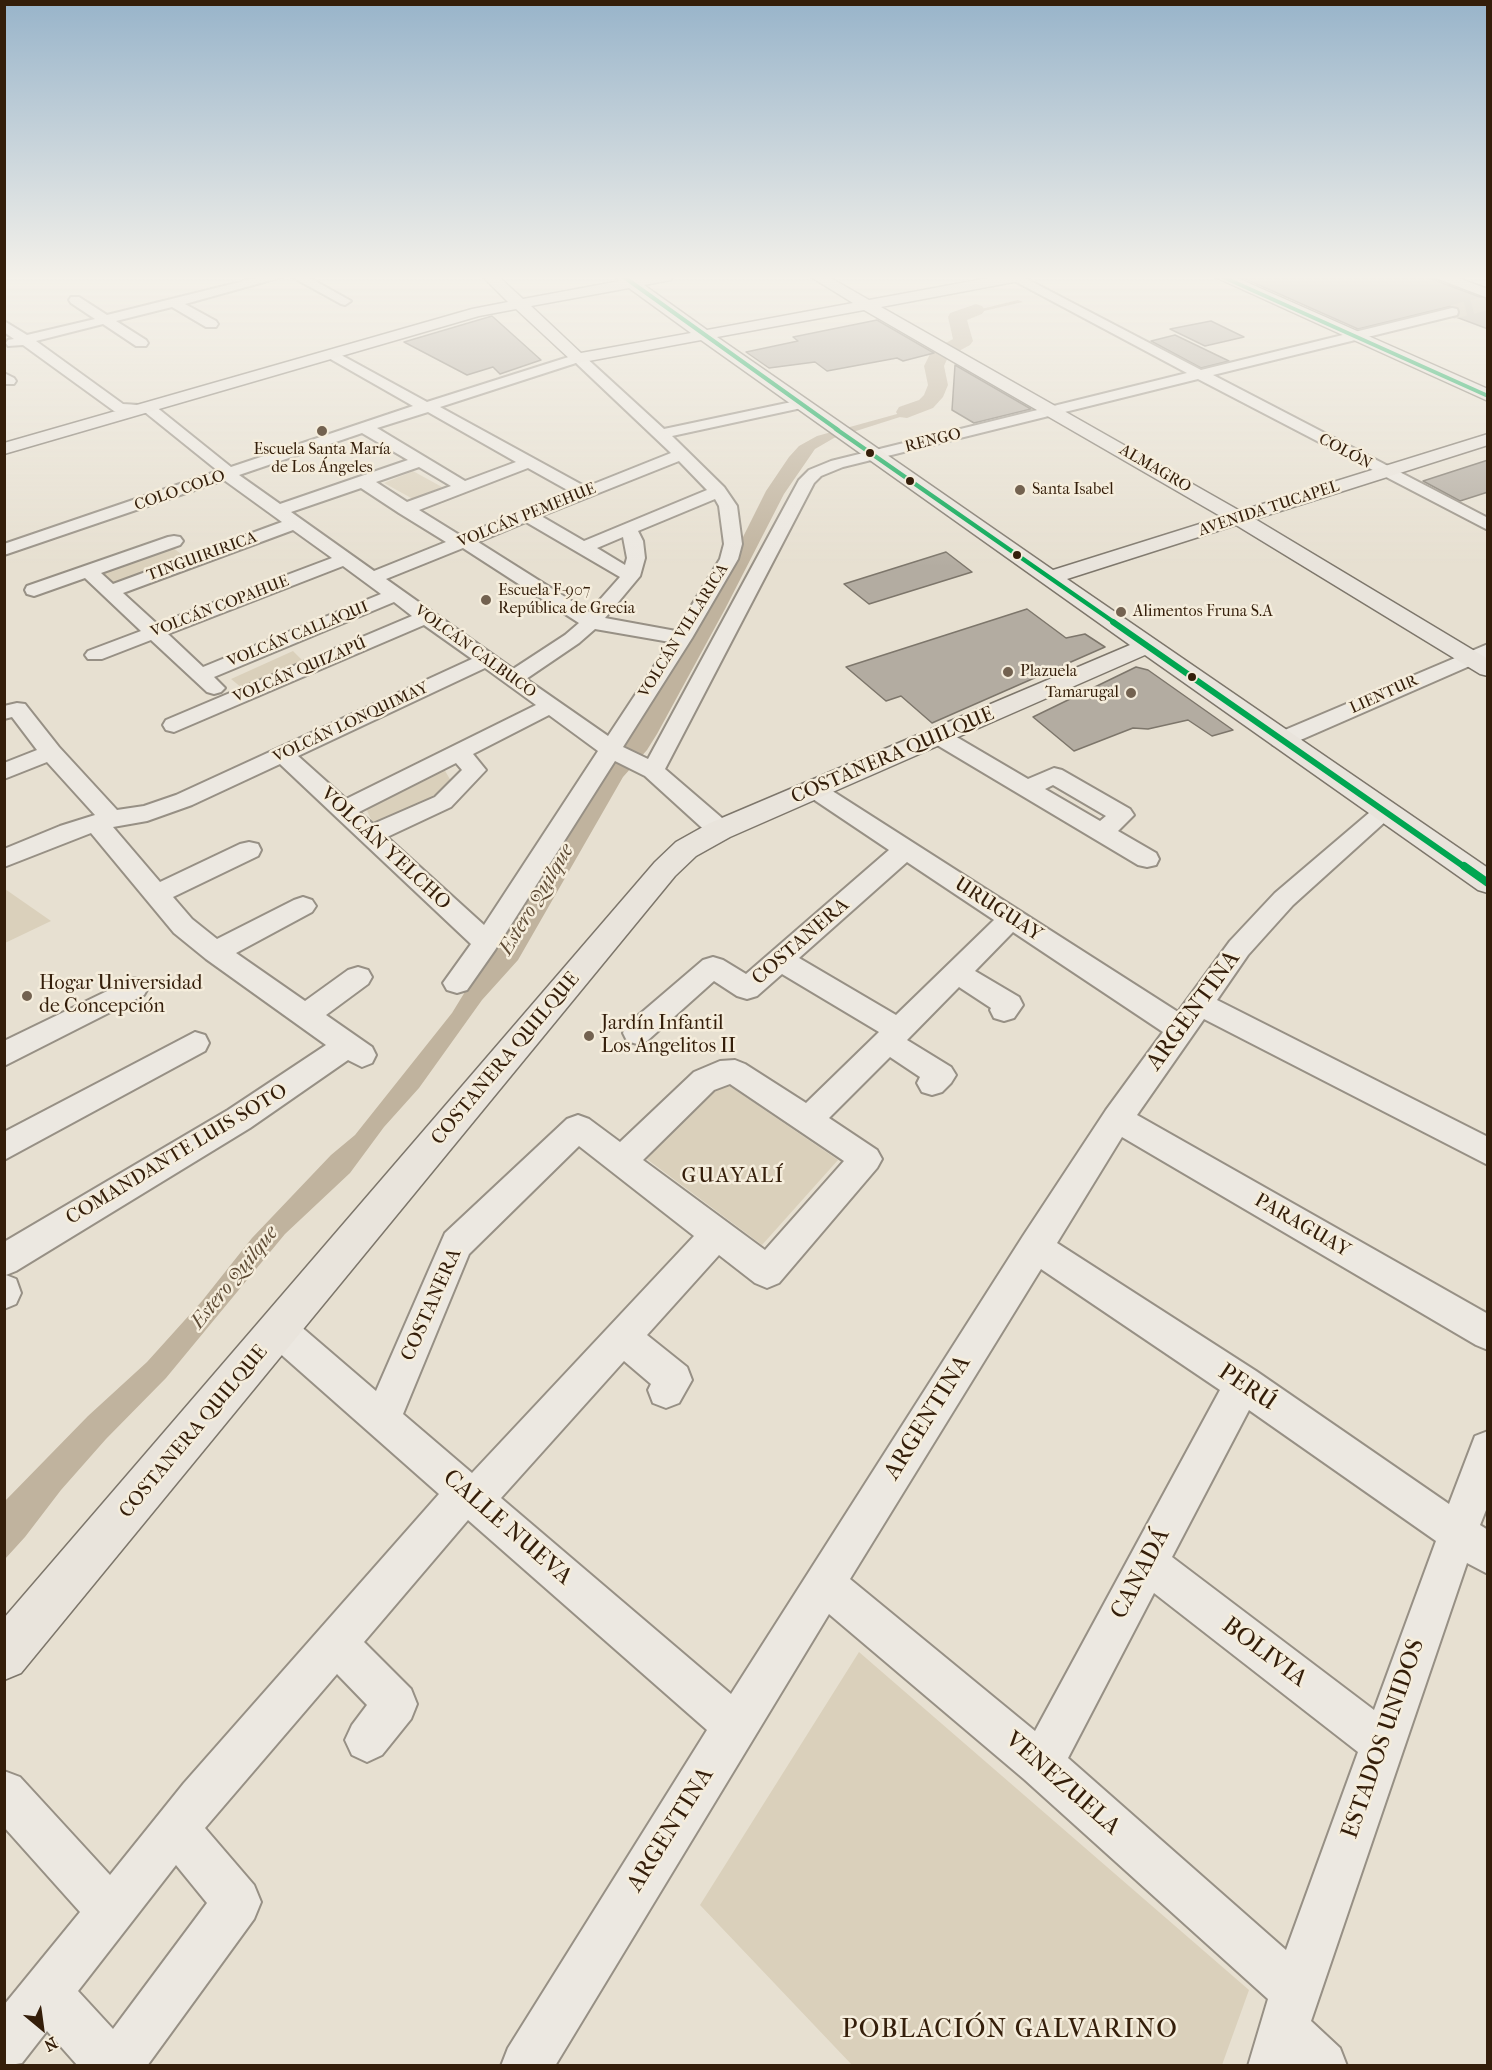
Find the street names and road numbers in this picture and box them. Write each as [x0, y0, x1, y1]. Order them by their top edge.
street label: RENGO [903, 425, 963, 457]
street label: COLÓN [1315, 430, 1375, 474]
street label: ALMAGRO [1116, 441, 1194, 497]
street label: COLO COLO [132, 467, 228, 515]
street label: AVENIDA TUCAPEL [1196, 477, 1342, 541]
street label: VOLCÁN PEMEHUE [455, 479, 599, 553]
street label: TINGUIRIRICA [144, 528, 260, 586]
street label: VOLCÁN VILLARICA [635, 560, 733, 702]
street label: VOLCÁN COPAHUE [148, 572, 292, 642]
street label: VOLCÁN CALLAQUI [225, 598, 371, 672]
street label: VOLCÁN CALBUCO [410, 601, 540, 703]
street label: VOLCÁN QUIZAPÚ [230, 634, 370, 708]
street label: LIENTUR [1347, 671, 1421, 719]
street label: VOLCÁN LONQUIMAY [270, 679, 432, 767]
street label: COSTANERA QUILQUE [788, 702, 998, 810]
street label: VOLCÁN YELCHO [315, 783, 455, 915]
street label: URUGUAY [949, 873, 1047, 947]
street label: COSTANERA [748, 893, 854, 991]
street label: ARGENTINA [1141, 946, 1247, 1076]
street label: COSTANERA QUILQUE [427, 968, 585, 1150]
street label: COMANDANTE LUIS SOTO [62, 1079, 292, 1231]
street label: PARAGUAY [1250, 1189, 1354, 1263]
street label: COSTANERA [397, 1245, 467, 1365]
street label: COSTANERA QUILQUE [115, 1341, 273, 1523]
street label: ARGENTINA [878, 1351, 978, 1485]
street label: PERÚ [1212, 1358, 1282, 1418]
street label: CALLE NUEVA [437, 1464, 577, 1592]
street label: CANADÁ [1105, 1524, 1177, 1624]
street label: BOLIVIA [1216, 1612, 1312, 1694]
street label: ESTADOS UNIDOS [1336, 1636, 1432, 1842]
street label: VENEZUELA [999, 1726, 1125, 1842]
street label: ARGENTINA [621, 1763, 721, 1897]

